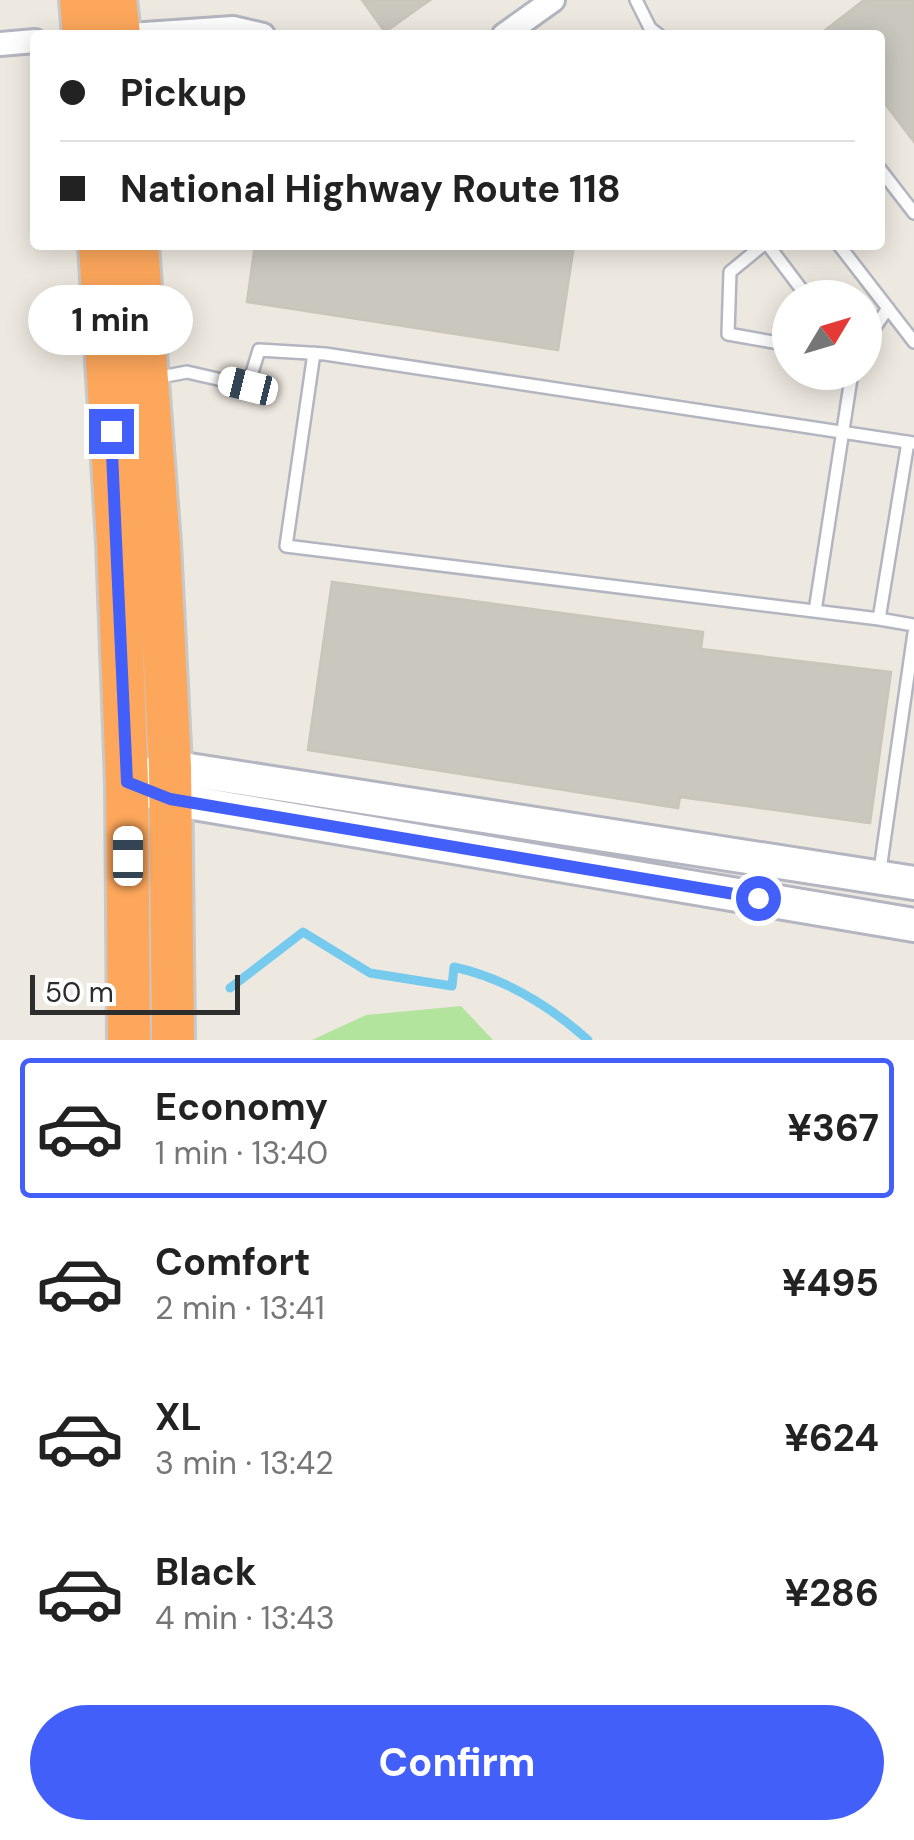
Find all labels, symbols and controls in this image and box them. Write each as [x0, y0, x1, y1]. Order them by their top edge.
text: Pickup [120, 68, 247, 118]
text: National Highway Route 118 [120, 164, 621, 214]
north arrow [772, 280, 882, 390]
map controls [772, 280, 882, 390]
callout: 1 min [28, 286, 194, 356]
text: 1 min [72, 299, 149, 341]
car [215, 364, 281, 408]
route end [89, 409, 134, 454]
car [113, 826, 143, 886]
route start [736, 876, 781, 921]
scale bar [30, 970, 240, 1014]
text: 50 m [45, 974, 114, 1011]
text: Economy [155, 1082, 328, 1132]
icon: car [35, 1083, 125, 1173]
text: ¥367 [787, 1103, 879, 1153]
text: 1 min · 13:40 [155, 1132, 328, 1174]
text: Comfort [155, 1237, 311, 1287]
icon: car [35, 1238, 125, 1328]
text: ¥495 [782, 1258, 879, 1308]
text: 2 min · 13:41 [155, 1287, 325, 1329]
text: XL [155, 1392, 202, 1442]
icon: car [35, 1393, 125, 1483]
text: ¥624 [784, 1413, 879, 1463]
text: 3 min · 13:42 [155, 1442, 334, 1484]
text: Black [155, 1547, 257, 1597]
icon: car [35, 1548, 125, 1638]
text: ¥286 [784, 1568, 879, 1618]
text: 4 min · 13:43 [155, 1597, 335, 1639]
button: Confirm [30, 1705, 884, 1820]

